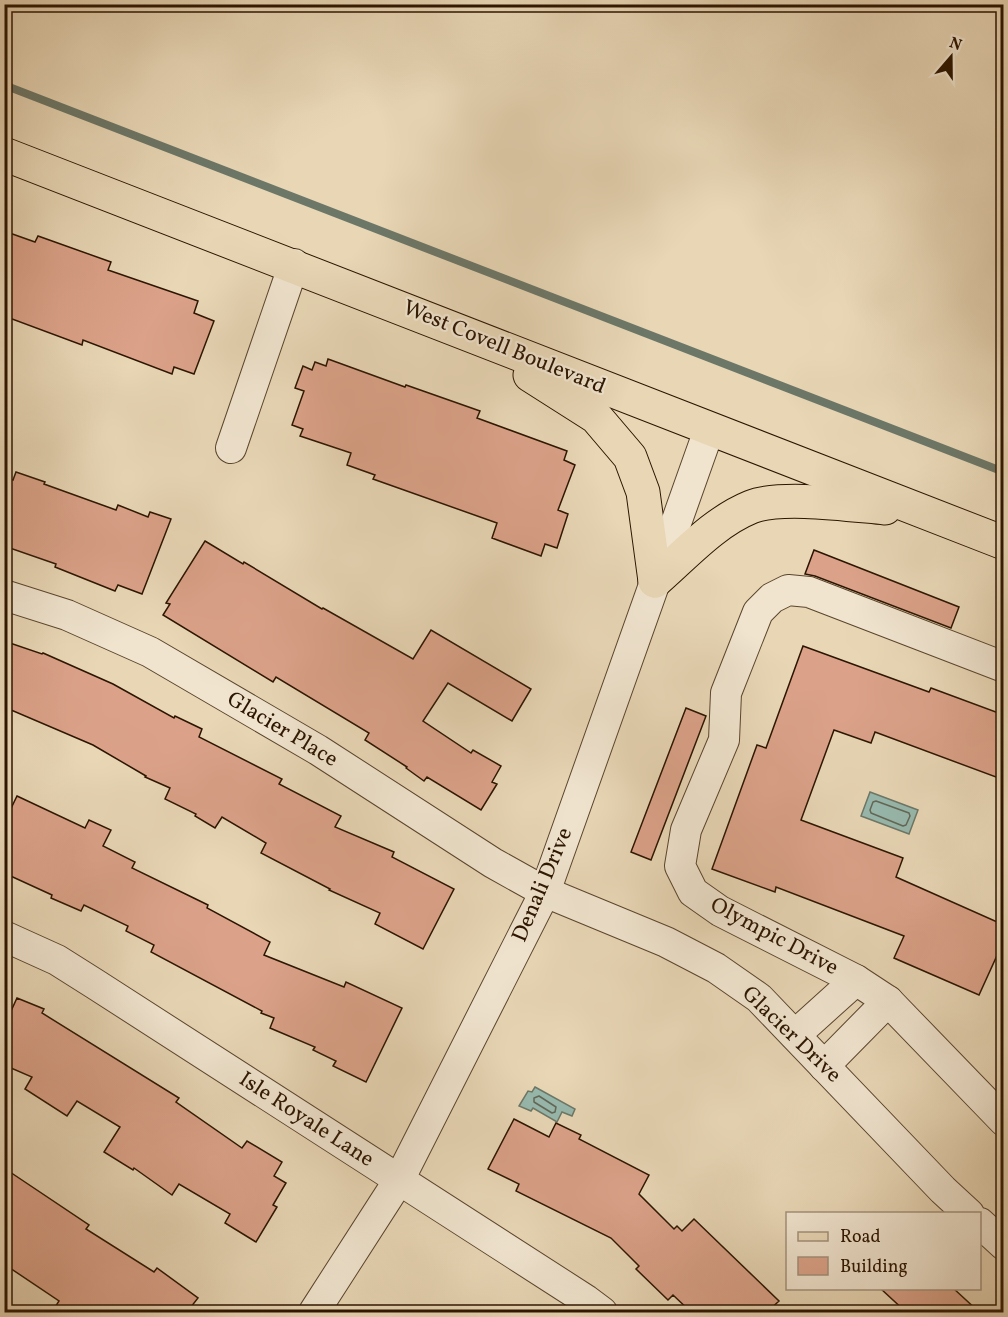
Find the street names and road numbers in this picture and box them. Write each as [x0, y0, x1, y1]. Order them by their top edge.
street label: West Covell Boulevard [398, 293, 610, 403]
street label: Glacier Place [221, 685, 343, 775]
street label: Denali Drive [505, 823, 581, 947]
street label: Olympic Drive [704, 890, 844, 984]
street label: Glacier Drive [734, 979, 848, 1091]
street label: Isle Royale Lane [232, 1065, 380, 1175]

